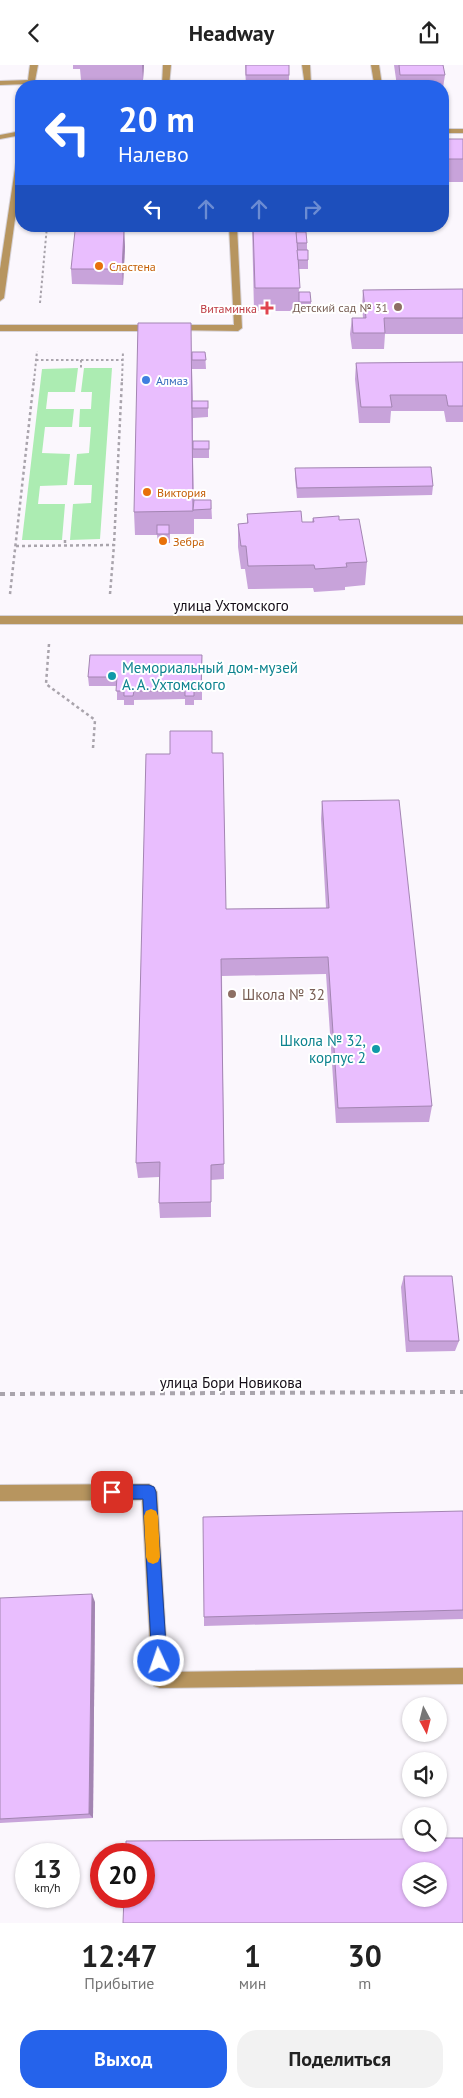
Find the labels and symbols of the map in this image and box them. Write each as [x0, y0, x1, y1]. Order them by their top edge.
place label: Сластена [109, 259, 156, 274]
marker: Сластена [93, 260, 105, 272]
place label: Детский сад № 31 [292, 300, 388, 315]
place label: Витаминка [200, 301, 257, 316]
marker: Детский сад № 31 [392, 301, 404, 313]
marker: Витаминка [261, 302, 273, 314]
place label: Алмаз [156, 373, 188, 388]
marker: Алмаз [140, 374, 152, 386]
place label: Виктория [157, 485, 206, 500]
marker: Виктория [141, 486, 153, 498]
place label: Зебра [173, 534, 205, 549]
marker: Зебра [157, 535, 169, 547]
street label: улица Ухтомского [173, 596, 289, 615]
place label: Мемориальный дом-музей А. А. Ухтомского [122, 658, 298, 694]
marker: Мемориальный дом-музей А. А. Ухтомского [106, 670, 118, 682]
place label: Школа № 32 [242, 985, 325, 1004]
marker: Школа № 32 [226, 988, 238, 1000]
place label: Школа № 32, корпус 2 [280, 1031, 366, 1067]
marker: Школа № 32, корпус 2 [370, 1043, 382, 1055]
street label: улица Бори Новикова [160, 1373, 302, 1392]
pin [91, 1471, 133, 1513]
position arrow [132, 1634, 184, 1686]
north arrow [402, 1697, 448, 1743]
speed limit sign: 20 [90, 1843, 155, 1908]

